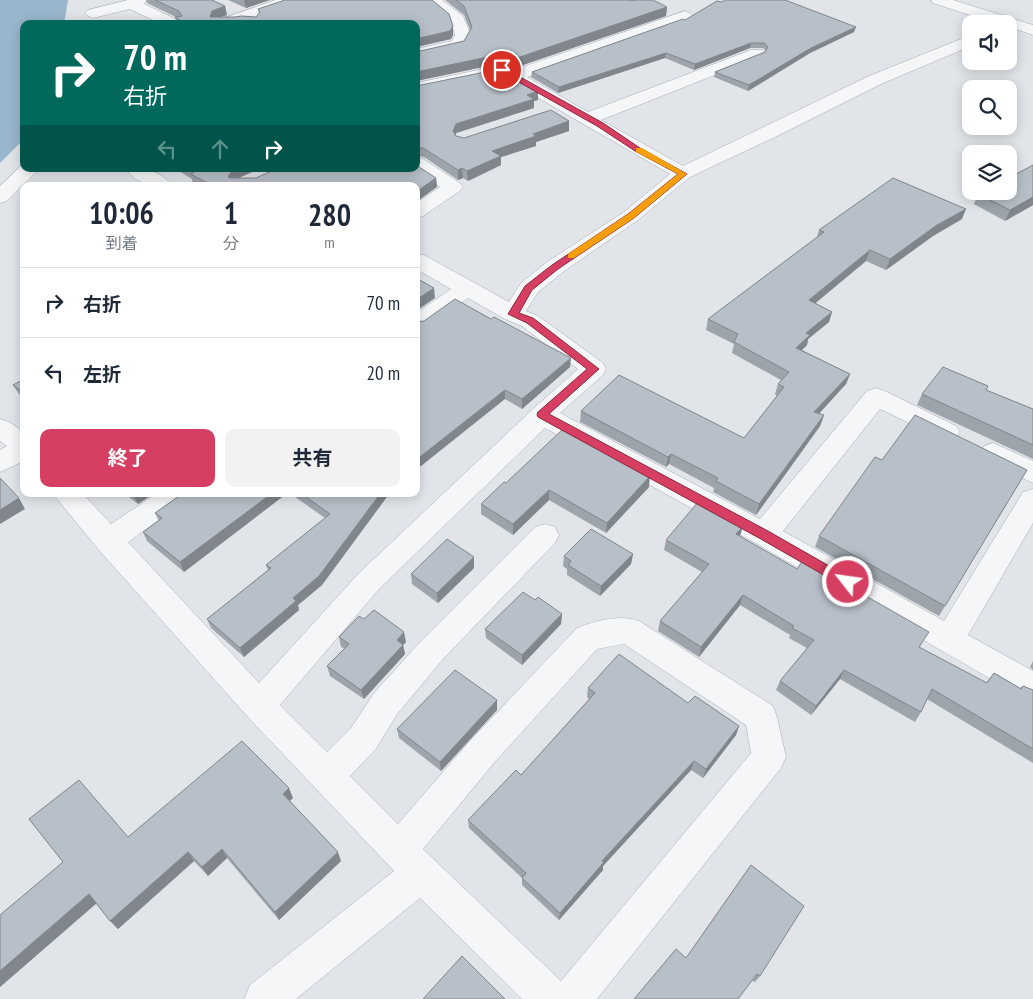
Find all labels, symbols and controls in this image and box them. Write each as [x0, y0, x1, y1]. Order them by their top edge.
map controls [962, 15, 1017, 200]
button: sound [962, 15, 1017, 70]
text: 70 m [123, 34, 187, 80]
icon: right [40, 40, 105, 105]
pin [481, 49, 523, 91]
icon: arrive [488, 56, 516, 84]
button: search [962, 80, 1017, 135]
text: 右折 [123, 82, 167, 110]
icon: left [153, 135, 181, 163]
icon: ahead [206, 135, 234, 163]
icon: right [259, 135, 287, 163]
button: layers [962, 145, 1017, 200]
text: 10:06 [89, 193, 154, 232]
text: 1 [224, 193, 238, 232]
text: 280 [308, 195, 351, 234]
text: m [324, 232, 335, 252]
text: 到着 [105, 233, 137, 253]
text: 分 [223, 233, 239, 253]
icon: right [40, 289, 68, 317]
text: 70 m [367, 291, 400, 315]
text: 右折 [83, 292, 121, 316]
icon: left [40, 359, 68, 387]
text: 20 m [367, 361, 400, 385]
text: 左折 [83, 362, 121, 386]
button: 終了 [40, 429, 215, 487]
button: 共有 [225, 429, 400, 487]
position arrow [821, 555, 873, 607]

